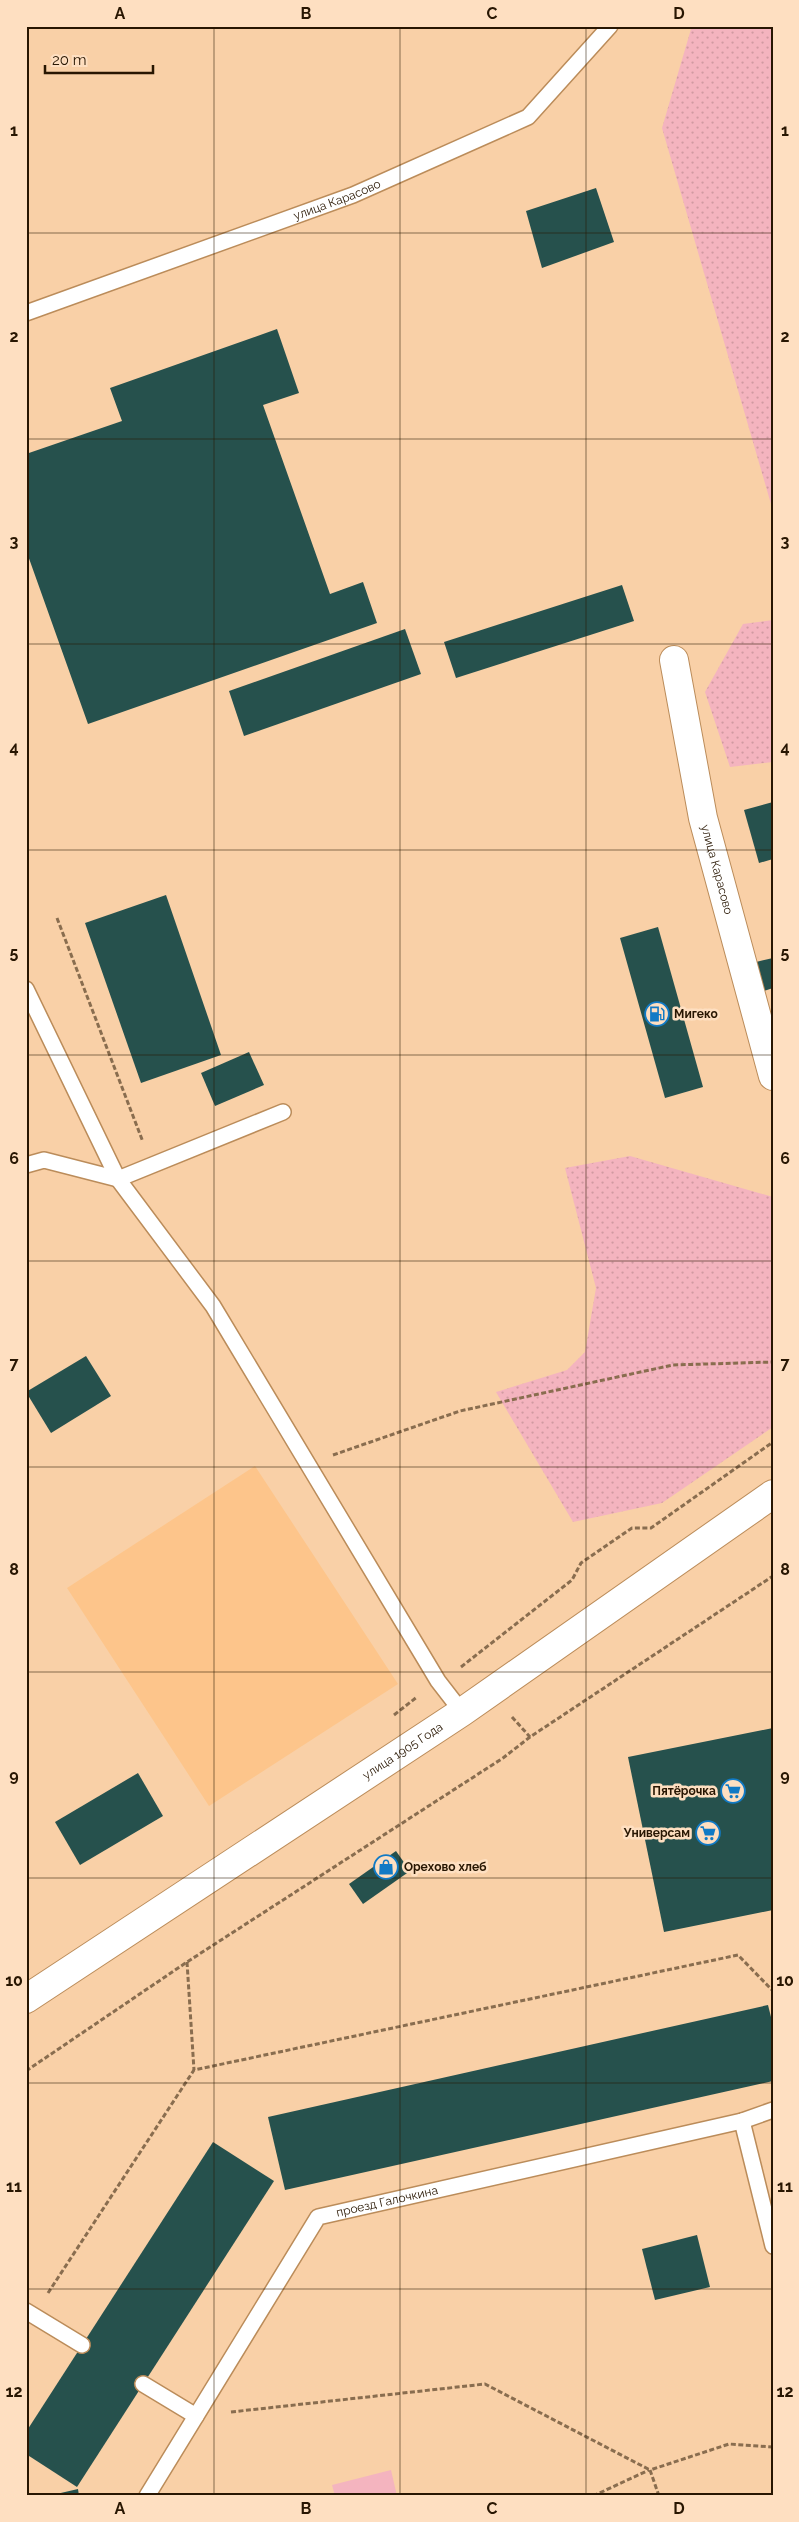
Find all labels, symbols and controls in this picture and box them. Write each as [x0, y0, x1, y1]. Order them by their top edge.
text: A [115, 4, 126, 23]
text: B [301, 4, 312, 23]
text: C [487, 4, 498, 23]
text: D [673, 4, 685, 23]
scale bar [45, 42, 152, 74]
text: 20 m [52, 51, 87, 69]
text: 1 [10, 121, 18, 140]
text: 1 [781, 121, 789, 140]
street label: улица Карасово [292, 177, 383, 223]
text: 2 [9, 327, 19, 346]
text: 2 [780, 327, 790, 346]
text: 3 [10, 532, 19, 551]
text: 3 [781, 532, 790, 551]
text: 4 [9, 738, 19, 757]
text: 4 [780, 738, 790, 757]
street label: улица Карасово [698, 823, 736, 916]
text: 5 [10, 943, 19, 962]
text: 5 [781, 943, 790, 962]
fuel station icon: Мигеко [644, 1001, 670, 1027]
place label: Мигеко [674, 1007, 718, 1021]
text: 6 [9, 1149, 19, 1168]
text: 6 [780, 1149, 790, 1168]
text: 7 [10, 1354, 19, 1373]
text: 7 [781, 1354, 790, 1373]
text: 8 [9, 1560, 19, 1579]
text: 8 [780, 1560, 790, 1579]
street label: улица 1905 Года [360, 1720, 445, 1782]
text: 9 [9, 1766, 19, 1785]
text: 9 [780, 1766, 790, 1785]
supermarket icon: Пятёрочка [720, 1778, 746, 1804]
place label: Пятёрочка [652, 1784, 716, 1798]
supermarket icon: Универсам [695, 1820, 721, 1846]
place label: Универсам [623, 1826, 690, 1840]
shop icon: Орехово хлеб [373, 1854, 399, 1880]
place label: Орехово хлеб [404, 1860, 487, 1874]
text: 10 [5, 1971, 23, 1990]
text: 10 [776, 1971, 794, 1990]
text: 11 [6, 2177, 22, 2196]
text: 11 [777, 2177, 793, 2196]
street label: проезд Галочкина [335, 2183, 439, 2220]
text: 12 [6, 2382, 22, 2401]
text: 12 [777, 2382, 793, 2401]
text: A [115, 2499, 126, 2518]
text: B [301, 2499, 312, 2518]
text: C [487, 2499, 498, 2518]
text: D [673, 2499, 685, 2518]

